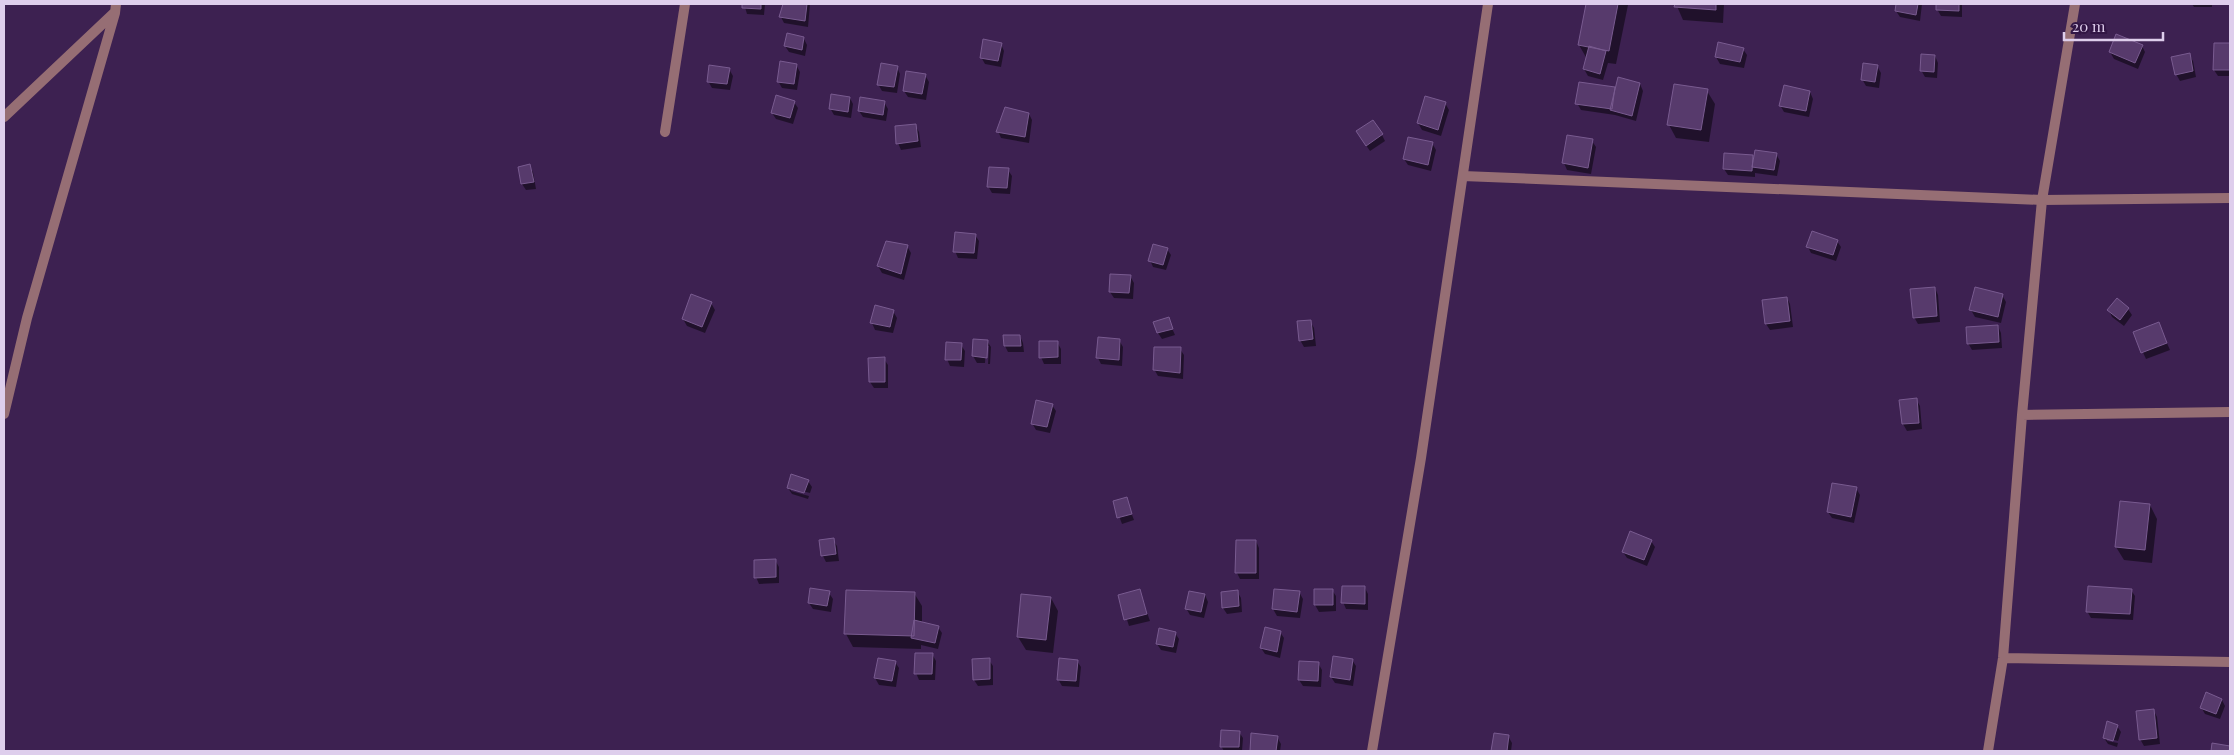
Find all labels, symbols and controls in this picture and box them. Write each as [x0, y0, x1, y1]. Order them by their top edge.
scale bar [2064, 10, 2163, 42]
text: 20 m [2072, 16, 2106, 36]

